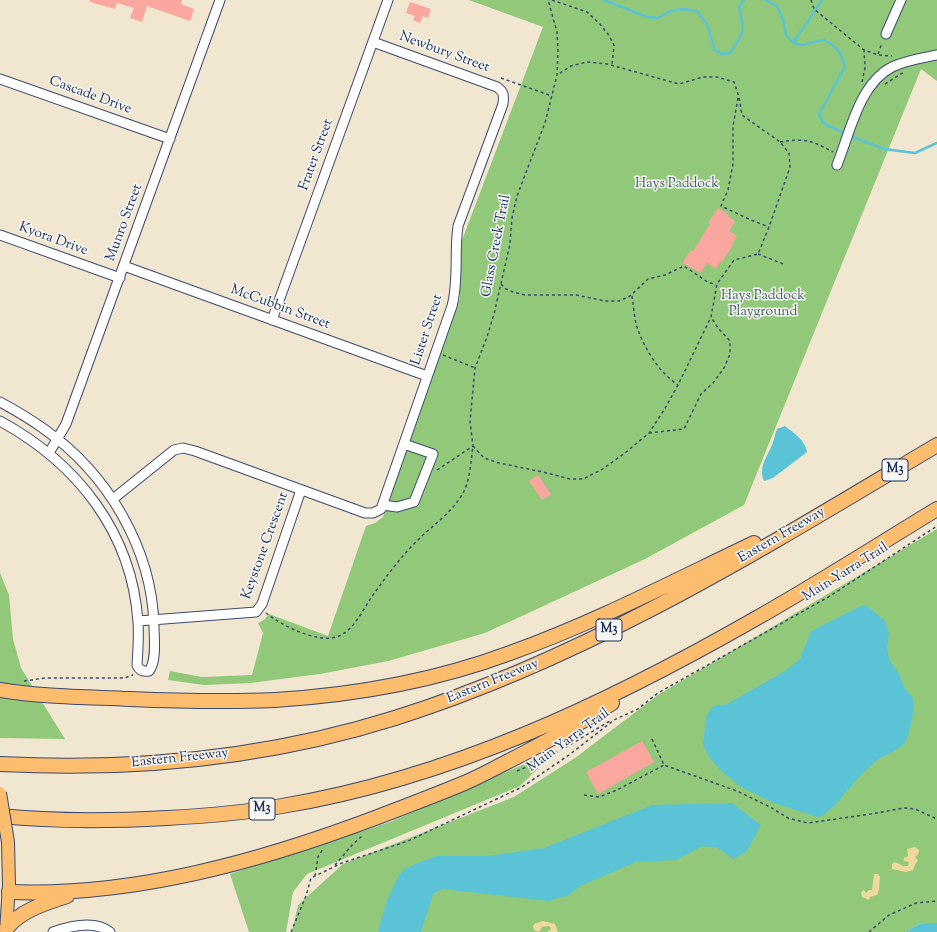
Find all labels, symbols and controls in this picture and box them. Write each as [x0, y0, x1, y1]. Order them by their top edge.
street label: Newbury Street [397, 29, 491, 77]
street label: Cascade Drive [46, 73, 134, 119]
street label: Frater Street [296, 117, 338, 193]
park label: Hays Paddock [635, 177, 719, 193]
street label: Munro Street [103, 182, 147, 264]
street label: Glass Creek Trail [479, 193, 515, 299]
street label: Kyora Drive [16, 220, 90, 260]
street label: McCubbin Street [228, 282, 332, 334]
park label: Hays Paddock Playground [721, 289, 805, 322]
street label: Lister Street [409, 292, 447, 368]
road number: M3 [882, 459, 908, 481]
street label: Keystone Crescent [239, 490, 293, 602]
street label: Eastern Freeway [736, 504, 828, 568]
street label: Main Yarra Trail [800, 540, 892, 606]
road number: M3 [596, 619, 622, 641]
street label: Eastern Freeway [445, 656, 541, 708]
street label: Main Yarra Trail [524, 705, 614, 777]
street label: Eastern Freeway [131, 746, 229, 772]
road number: M3 [249, 798, 275, 820]

